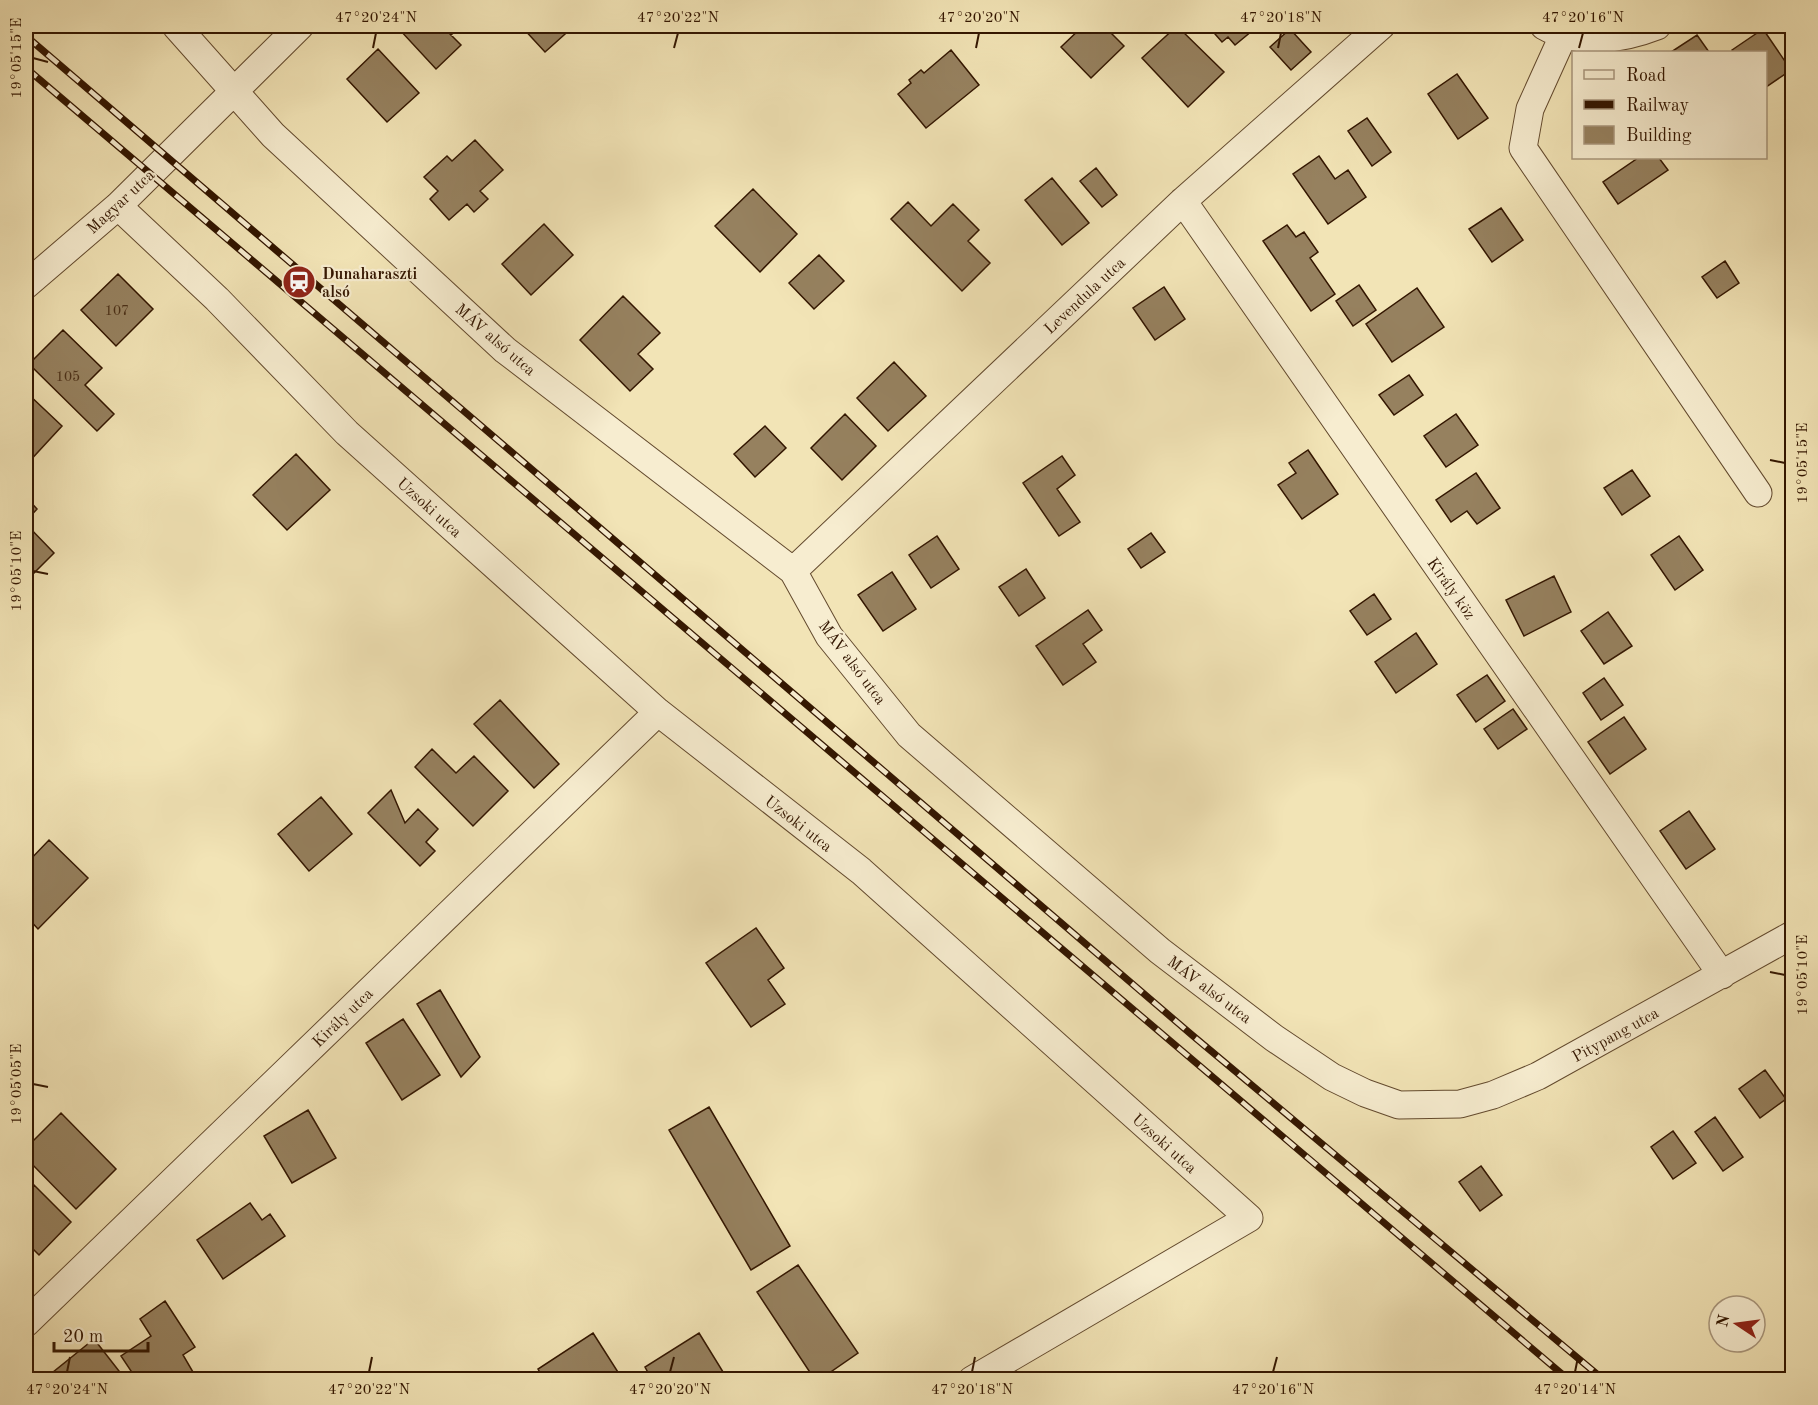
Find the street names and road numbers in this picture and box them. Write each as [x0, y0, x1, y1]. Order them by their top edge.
street label: Magyar utca [84, 167, 158, 238]
street label: Levendula utca [1042, 255, 1129, 338]
street label: MÁV alsó utca [452, 299, 541, 380]
street label: Uzsoki utca [393, 476, 464, 541]
street label: Király köz [1423, 555, 1477, 623]
street label: MÁV alsó utca [815, 616, 891, 708]
street label: Uzsoki utca [761, 793, 835, 856]
street label: MÁV alsó utca [1164, 951, 1256, 1027]
street label: Király utca [310, 986, 377, 1051]
street label: Pitypang utca [1570, 1005, 1662, 1066]
street label: Uzsoki utca [1128, 1112, 1199, 1177]

